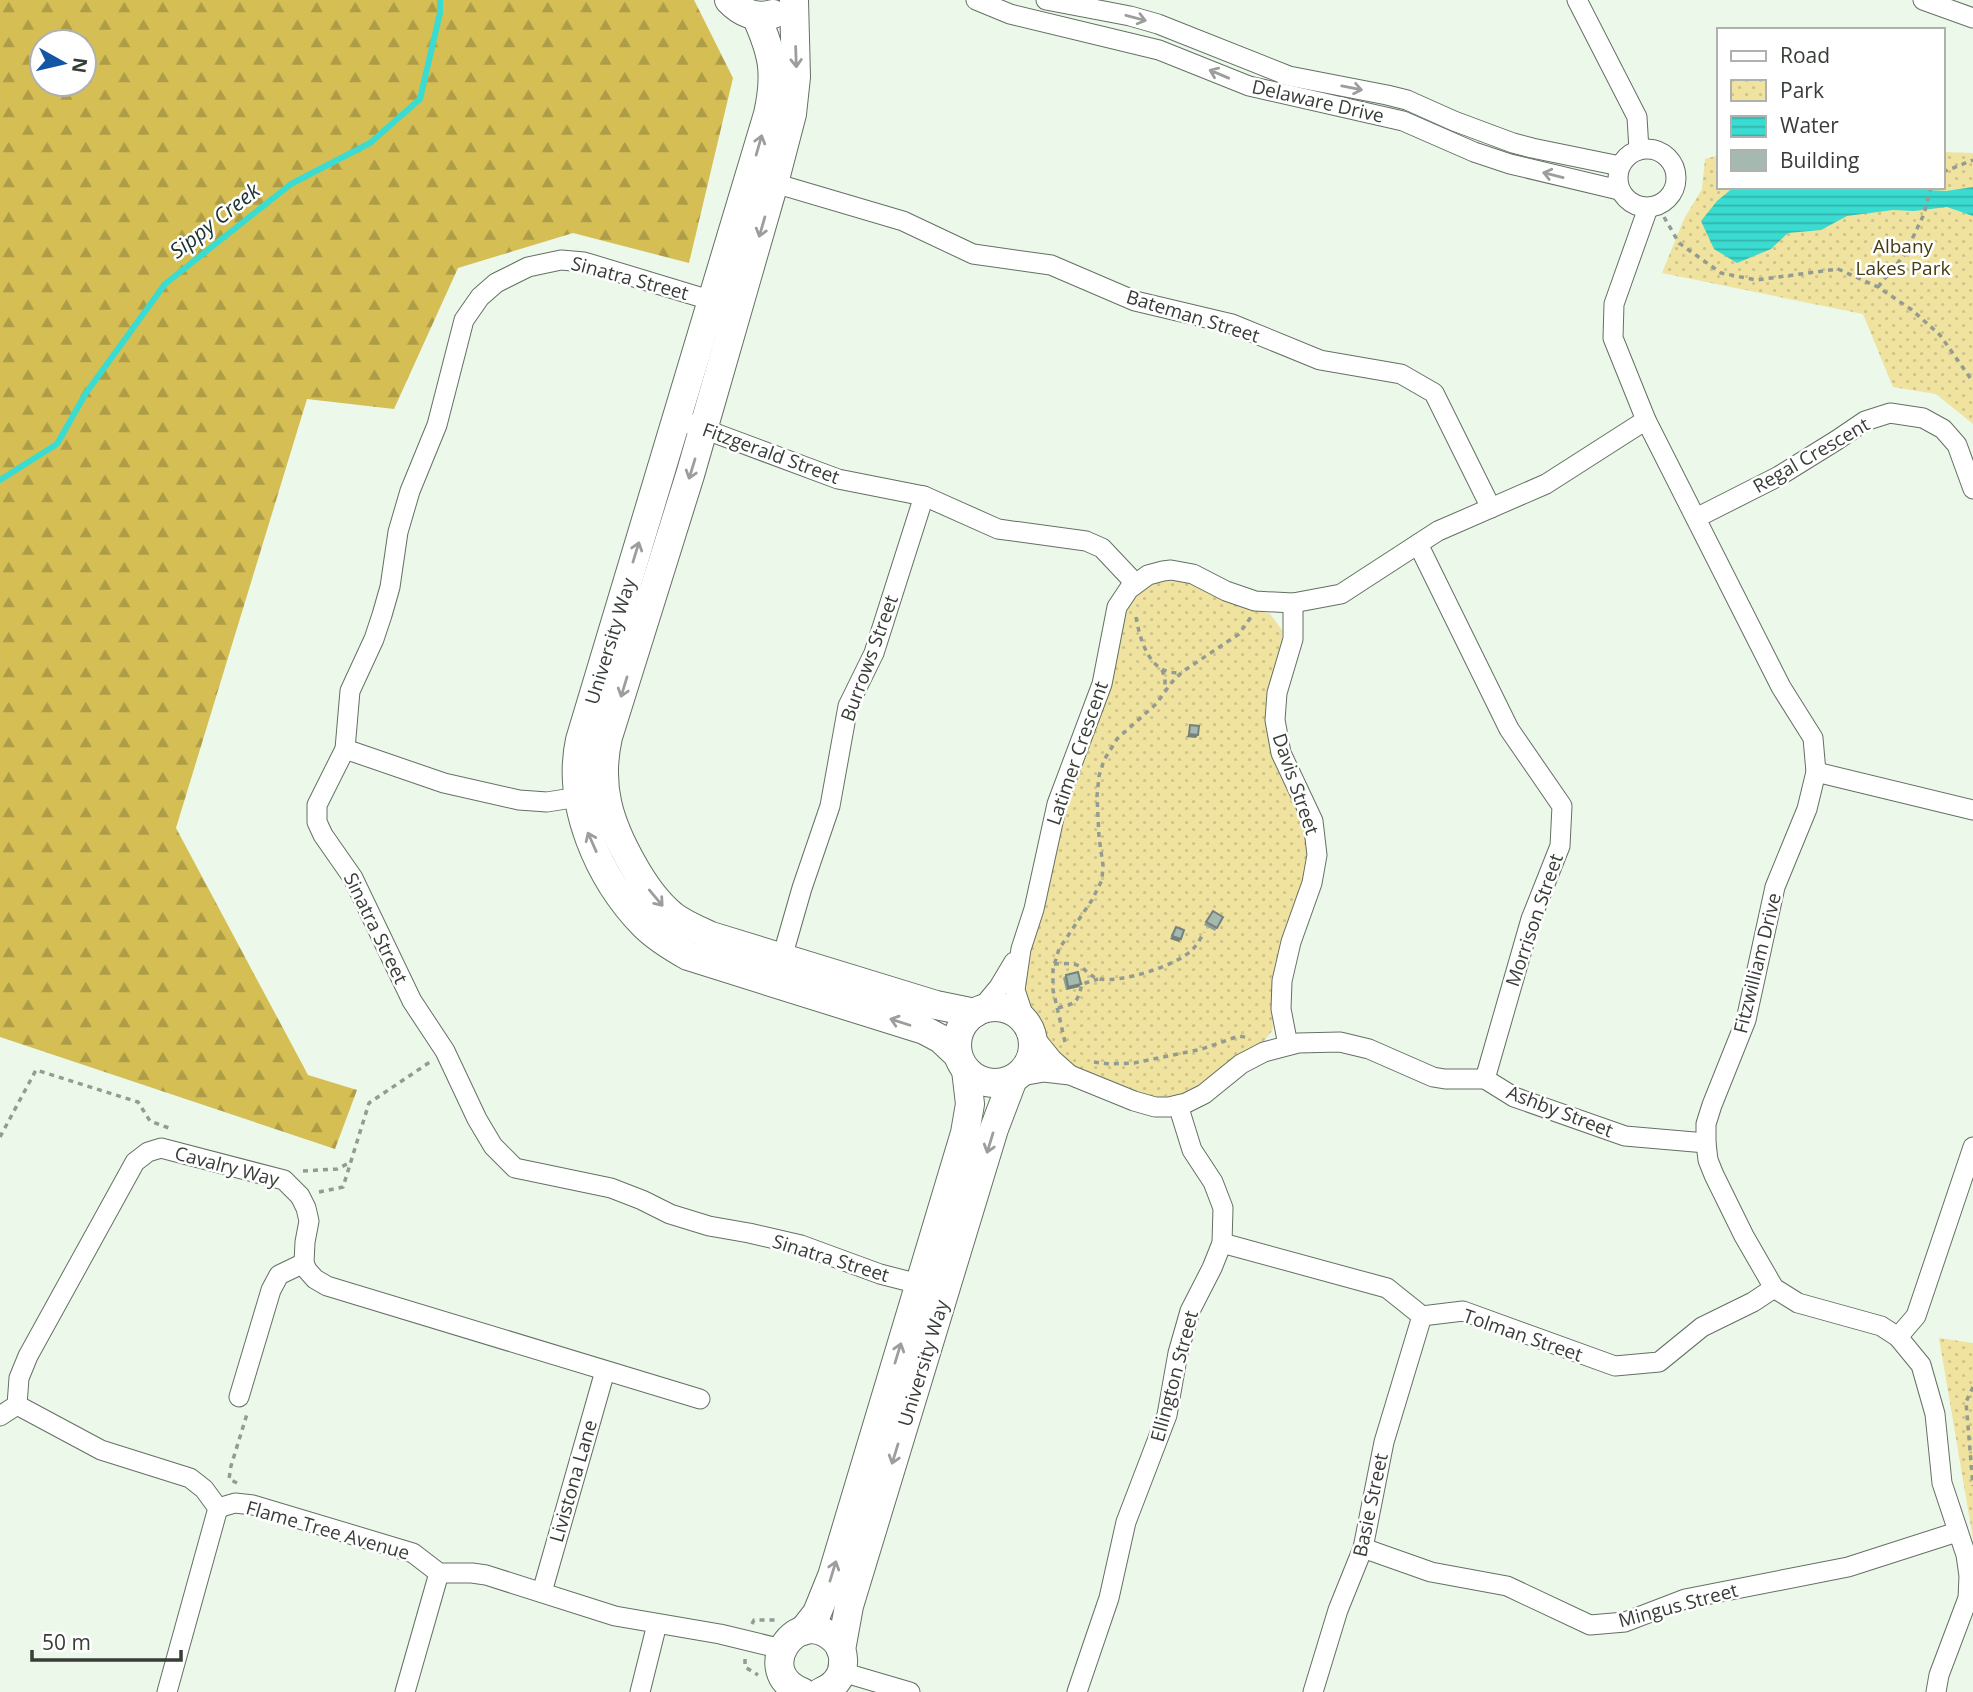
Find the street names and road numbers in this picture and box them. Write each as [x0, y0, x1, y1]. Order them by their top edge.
street label: Delaware Drive [1249, 73, 1387, 129]
street label: Sinatra Street [568, 250, 692, 306]
street label: Bateman Street [1123, 283, 1263, 349]
street label: Regal Crescent [1748, 411, 1874, 499]
street label: Fitzgerald Street [699, 416, 843, 490]
street label: University Way [578, 574, 642, 707]
street label: Burrows Street [834, 591, 904, 725]
street label: Latimer Crescent [1040, 677, 1114, 828]
street label: Davis Street [1267, 730, 1326, 838]
street label: Morrison Street [1499, 850, 1569, 990]
street label: Sinatra Street [338, 868, 414, 988]
street label: Fitzwilliam Drive [1727, 890, 1787, 1036]
street label: Ashby Street [1503, 1079, 1617, 1143]
street label: Cavalry Way [172, 1140, 283, 1193]
street label: Sinatra Street [770, 1228, 893, 1288]
street label: University Way [891, 1296, 955, 1429]
street label: Tolman Street [1460, 1302, 1586, 1368]
street label: Ellington Street [1144, 1307, 1204, 1444]
street label: Livistona Lane [543, 1417, 603, 1545]
street label: Basie Street [1346, 1451, 1394, 1559]
street label: Flame Tree Avenue [243, 1494, 413, 1566]
street label: Mingus Street [1615, 1577, 1741, 1633]

